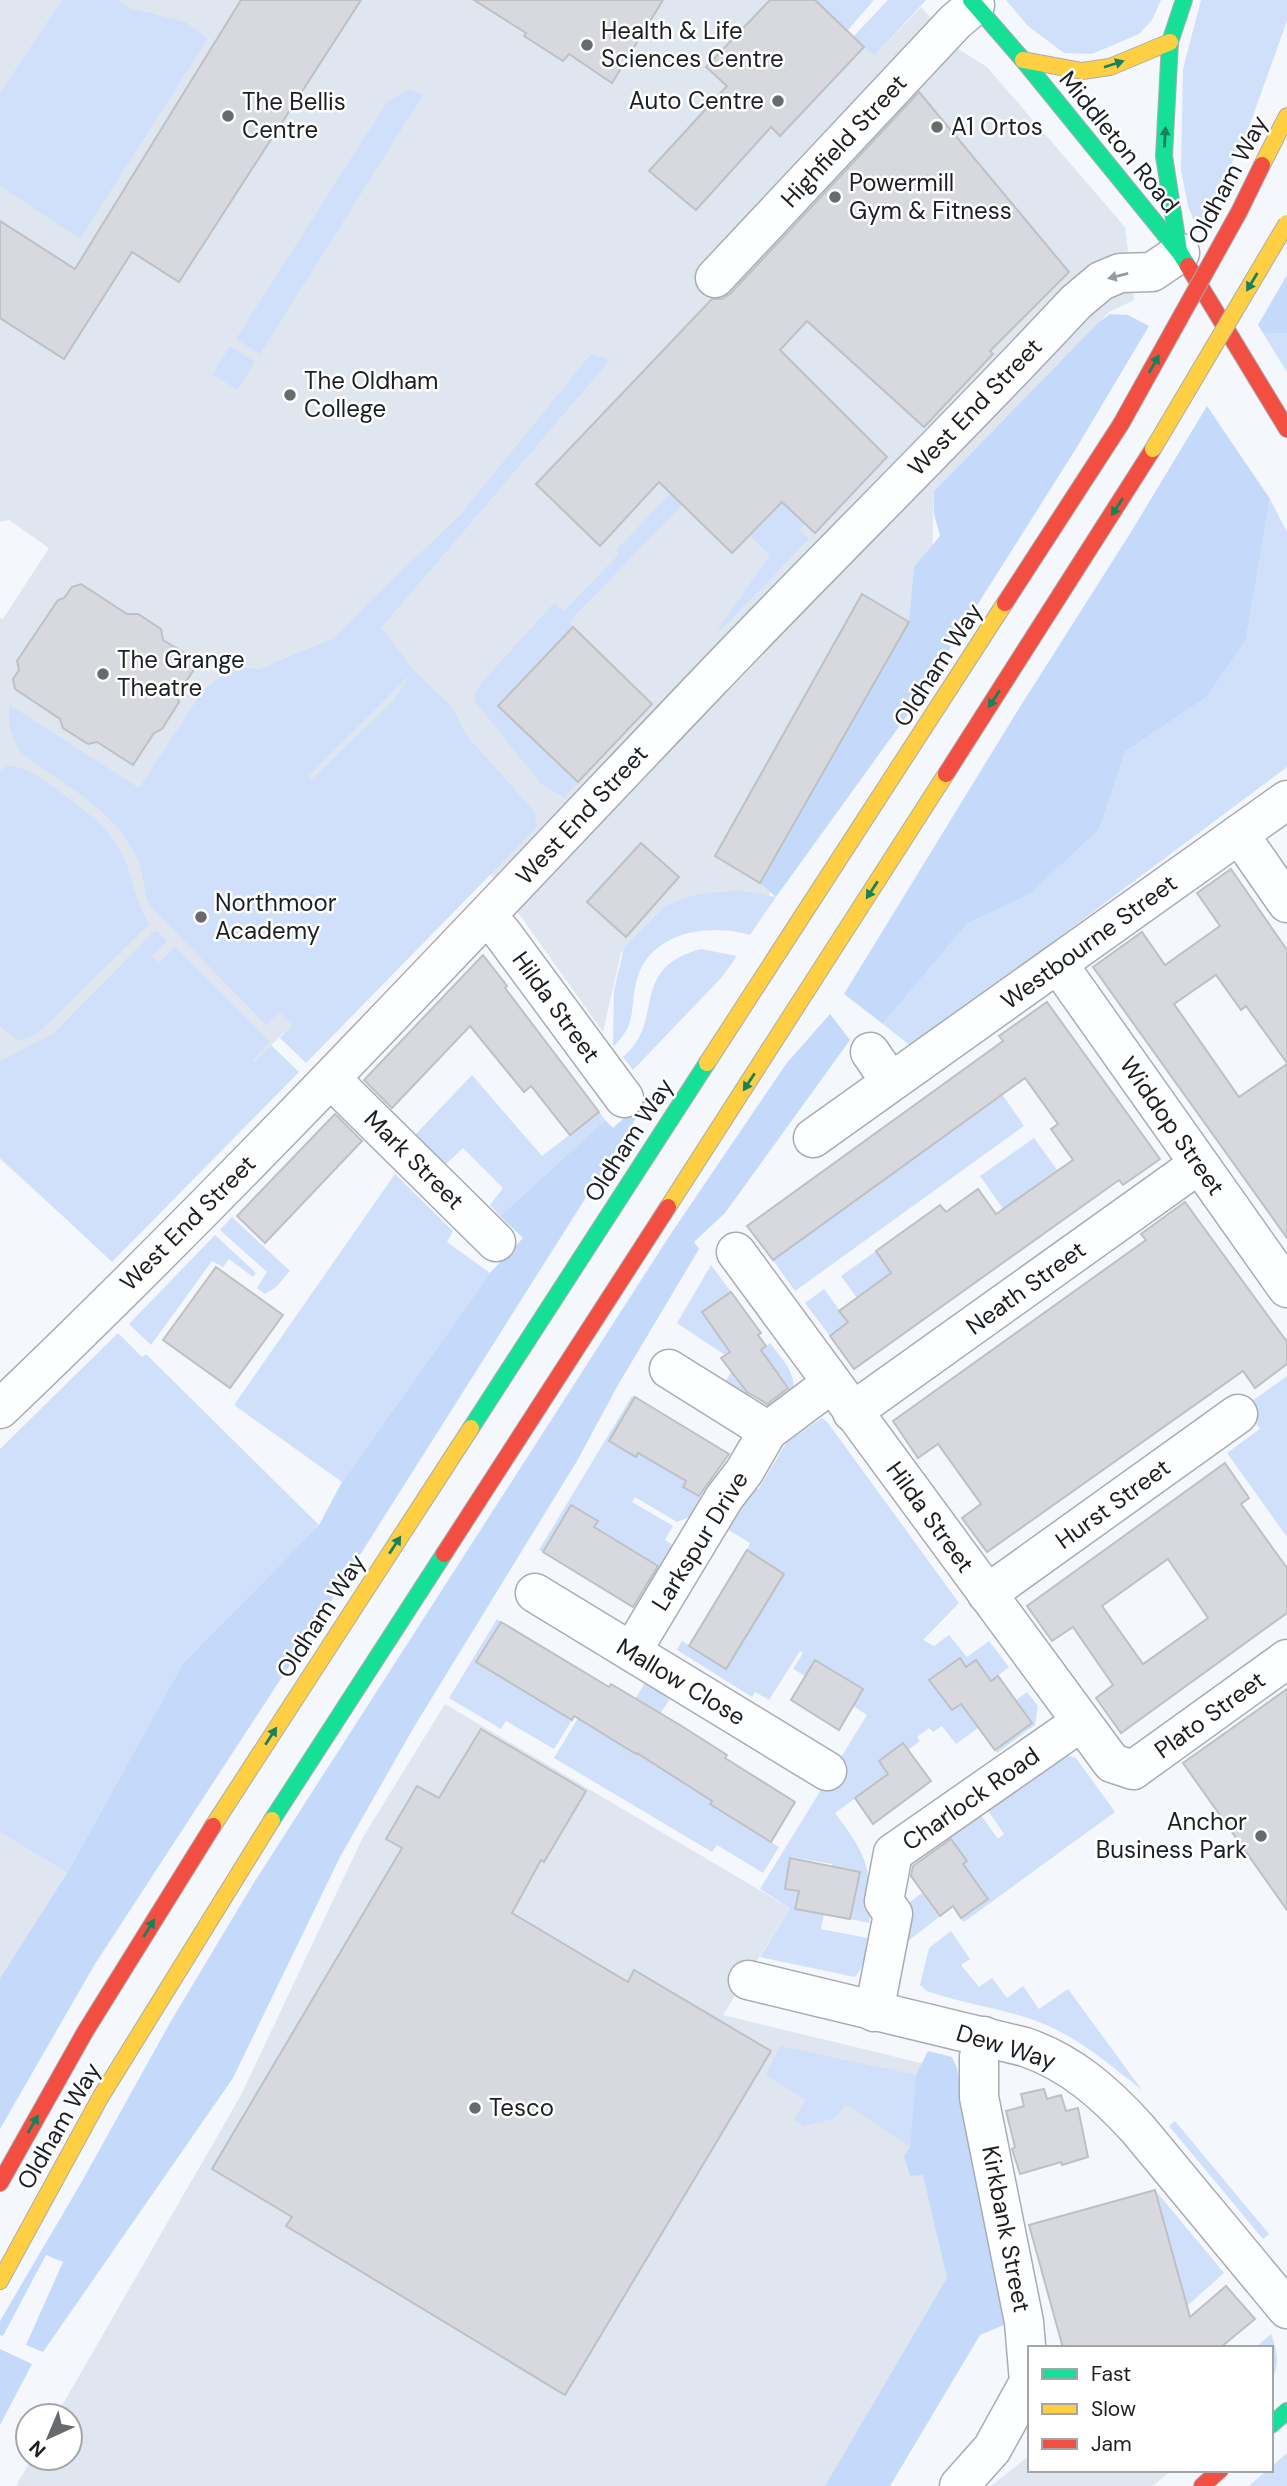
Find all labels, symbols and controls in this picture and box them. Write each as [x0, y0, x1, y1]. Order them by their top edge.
place label: Health & Life Sciences Centre [601, 15, 784, 74]
marker: Health & Life Sciences Centre [579, 37, 595, 53]
one-way arrow [1104, 58, 1125, 69]
street label: Middleton Road [1053, 64, 1186, 219]
street label: Highfield Street [774, 67, 913, 214]
place label: Auto Centre [629, 85, 764, 116]
place label: The Bellis Centre [242, 86, 346, 145]
marker: Auto Centre [770, 93, 786, 109]
marker: The Bellis Centre [220, 108, 236, 124]
street label: Oldham Way [1181, 110, 1275, 250]
place label: A1 Ortos [951, 111, 1043, 142]
marker: A1 Ortos [929, 119, 945, 135]
one-way arrow [1159, 126, 1170, 148]
place label: Powermill Gym & Fitness [849, 167, 1012, 226]
marker: Powermill Gym & Fitness [827, 189, 843, 205]
one-way arrow [1107, 271, 1129, 282]
one-way arrow [1246, 273, 1259, 292]
street label: West End Street [901, 331, 1048, 482]
one-way arrow [1148, 355, 1160, 374]
place label: The Oldham College [304, 365, 439, 424]
marker: The Oldham College [282, 387, 298, 403]
one-way arrow [1110, 497, 1123, 517]
street label: Oldham Way [886, 597, 989, 733]
place label: The Grange Theatre [117, 644, 245, 703]
marker: The Grange Theatre [95, 666, 111, 682]
one-way arrow [988, 689, 1001, 708]
street label: West End Street [509, 738, 654, 891]
street label: Westbourne Street [995, 867, 1183, 1016]
one-way arrow [865, 881, 878, 900]
place label: Northmoor Academy [215, 887, 337, 946]
marker: Northmoor Academy [193, 909, 209, 925]
street label: Hilda Street [506, 945, 607, 1068]
street label: Widdop Street [1113, 1050, 1232, 1201]
street label: Oldham Way [577, 1072, 680, 1208]
one-way arrow [742, 1073, 756, 1091]
street label: Mark Street [358, 1103, 471, 1216]
street label: West End Street [113, 1148, 262, 1297]
street label: Neath Street [960, 1234, 1092, 1341]
street label: Hurst Street [1049, 1452, 1176, 1556]
street label: Hilda Street [880, 1455, 981, 1578]
street label: Larkspur Drive [644, 1465, 755, 1616]
one-way arrow [388, 1535, 401, 1555]
street label: Oldham Way [269, 1548, 372, 1684]
street label: Mallow Close [611, 1631, 751, 1732]
street label: Plato Street [1148, 1664, 1271, 1765]
one-way arrow [264, 1727, 278, 1745]
street label: Charlock Road [896, 1740, 1045, 1857]
place label: Anchor Business Park [1096, 1806, 1247, 1865]
marker: Anchor Business Park [1253, 1828, 1269, 1844]
one-way arrow [143, 1919, 156, 1938]
street label: Dew Way [953, 2017, 1060, 2076]
street label: Oldham Way [10, 2057, 107, 2195]
place label: Tesco [489, 2092, 554, 2123]
marker: Tesco [467, 2100, 483, 2116]
one-way arrow [27, 2114, 39, 2133]
street label: Kirkbank Street [975, 2143, 1038, 2315]
legend [1028, 2346, 1273, 2472]
text: Fast [1091, 2360, 1131, 2388]
text: Slow [1091, 2395, 1136, 2423]
north arrow [14, 2402, 84, 2472]
text: Jam [1091, 2430, 1132, 2458]
text: N [24, 2435, 51, 2463]

